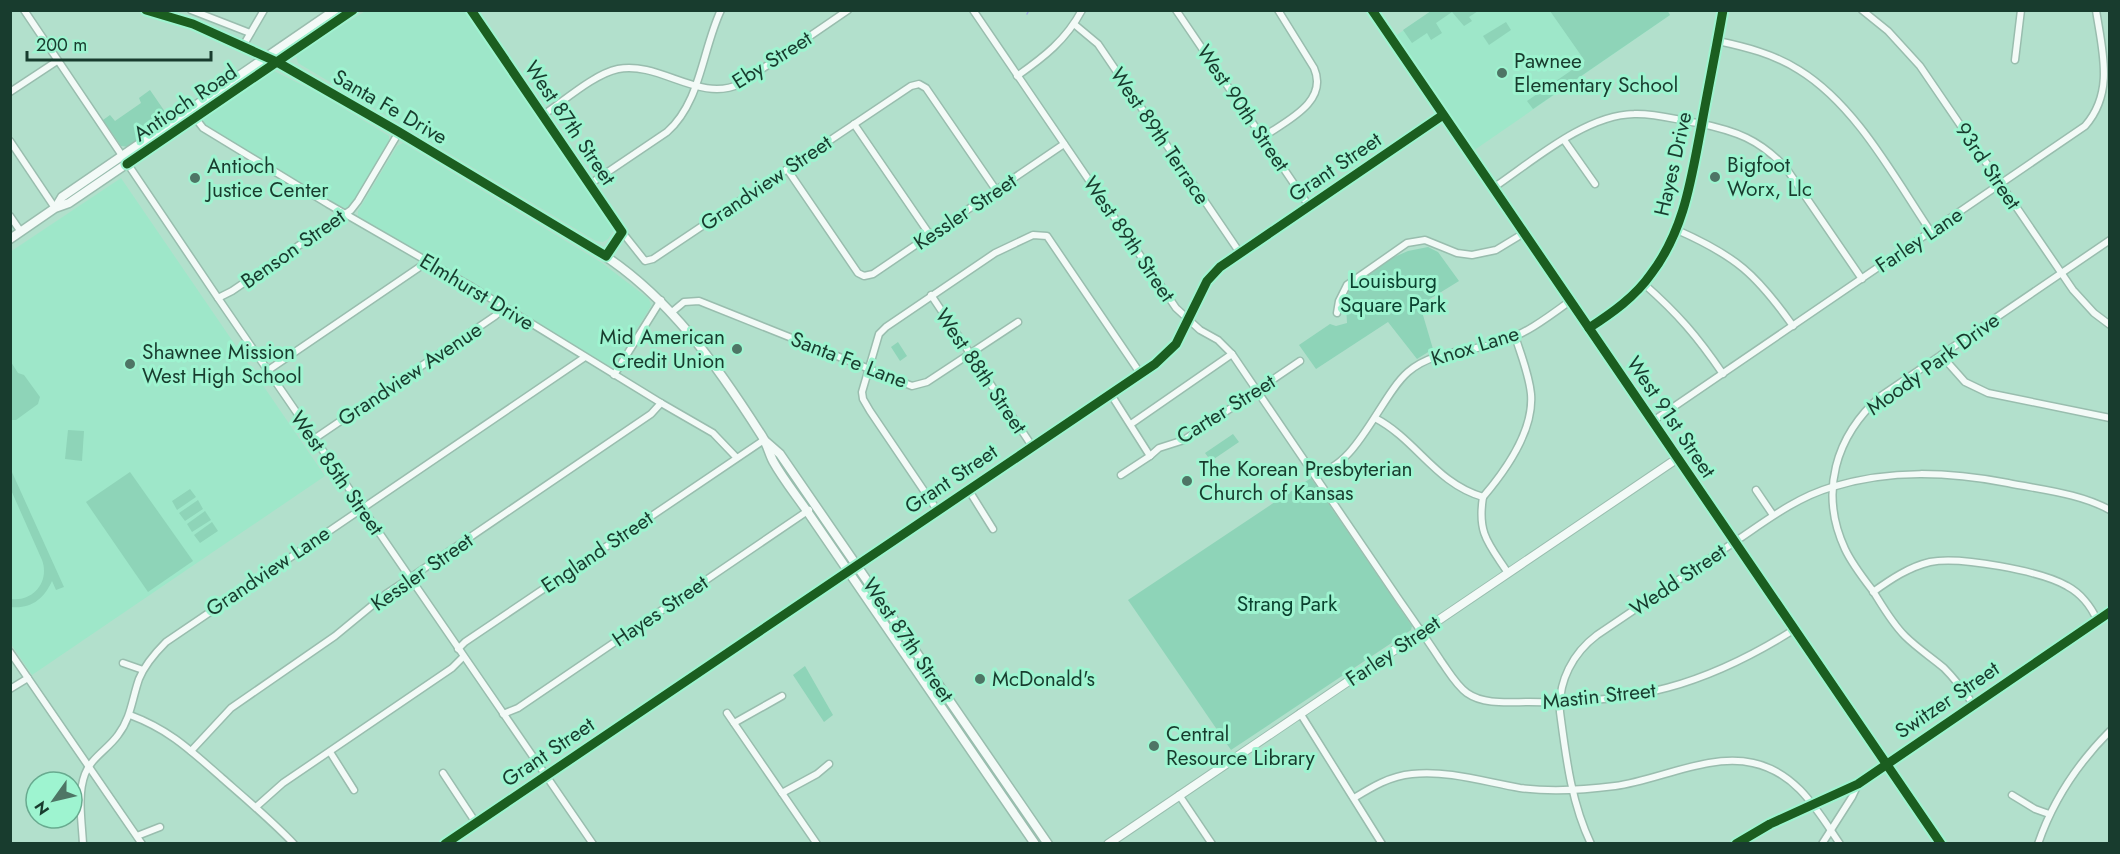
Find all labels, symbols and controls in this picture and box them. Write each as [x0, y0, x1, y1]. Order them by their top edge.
scale bar [27, 24, 212, 62]
street label: Eby Street [726, 24, 818, 96]
text: 200 m [36, 32, 87, 58]
street label: West 90th Street [1189, 39, 1297, 177]
place label: Pawnee Elementary School [1514, 46, 1678, 100]
street label: West 87th Street [517, 55, 623, 191]
street label: Antioch Road [127, 57, 243, 149]
street label: West 89th Terrace [1103, 61, 1217, 211]
street label: Santa Fe Drive [327, 62, 453, 152]
marker: Pawnee Elementary School [1495, 66, 1509, 80]
street label: Hayes Drive [1646, 109, 1700, 219]
street label: 93rd Street [1948, 117, 2028, 215]
street label: Grant Street [1283, 125, 1387, 209]
street label: Grandview Street [694, 128, 838, 238]
place label: Bigfoot Worx, Llc [1727, 150, 1812, 204]
place label: Antioch Justice Center [204, 151, 329, 205]
street label: Kessler Street [908, 167, 1022, 257]
street label: West 89th Street [1076, 170, 1182, 308]
marker: Bigfoot Worx, Llc [1708, 170, 1722, 184]
marker: Antioch Justice Center [188, 171, 202, 185]
street label: Farley Lane [1869, 200, 1969, 280]
street label: Benson Street [235, 202, 351, 296]
street label: Elmhurst Drive [414, 246, 540, 338]
park label: Louisburg Square Park [1340, 266, 1447, 320]
street label: West 88th Street [928, 302, 1034, 440]
street label: Moody Park Drive [1860, 305, 2006, 423]
street label: Grandview Avenue [332, 315, 488, 433]
street label: Knox Lane [1427, 318, 1523, 374]
place label: Mid American Credit Union [599, 322, 725, 376]
street label: Santa Fe Lane [786, 324, 912, 396]
place label: Shawnee Mission West High School [142, 337, 302, 391]
marker: Mid American Credit Union [730, 342, 744, 356]
street label: West 91st Street [1619, 350, 1723, 484]
marker: Shawnee Mission West High School [123, 357, 137, 371]
street label: Carter Street [1171, 367, 1281, 451]
street label: West 85th Street [283, 405, 391, 541]
street label: Grant Street [899, 437, 1003, 521]
place label: The Korean Presbyterian Church of Kansas [1199, 454, 1413, 508]
marker: The Korean Presbyterian Church of Kansas [1180, 474, 1194, 488]
street label: England Street [535, 504, 659, 600]
street label: Grandview Lane [200, 518, 336, 624]
street label: Kessler Street [365, 526, 479, 618]
street label: Wedd Street [1624, 537, 1732, 623]
street label: Hayes Street [606, 568, 714, 654]
street label: West 87th Street [855, 572, 961, 708]
park label: Strang Park [1237, 589, 1338, 619]
street label: Farley Street [1340, 608, 1446, 694]
street label: Switzer Street [1889, 654, 2005, 746]
place label: McDonald's [992, 664, 1095, 694]
marker: McDonald's [973, 672, 987, 686]
street label: Mastin Street [1541, 675, 1657, 717]
street label: Grant Street [496, 710, 600, 794]
place label: Central Resource Library [1166, 719, 1316, 773]
marker: Central Resource Library [1147, 739, 1161, 753]
north arrow [24, 770, 84, 830]
text: N [29, 796, 55, 820]

